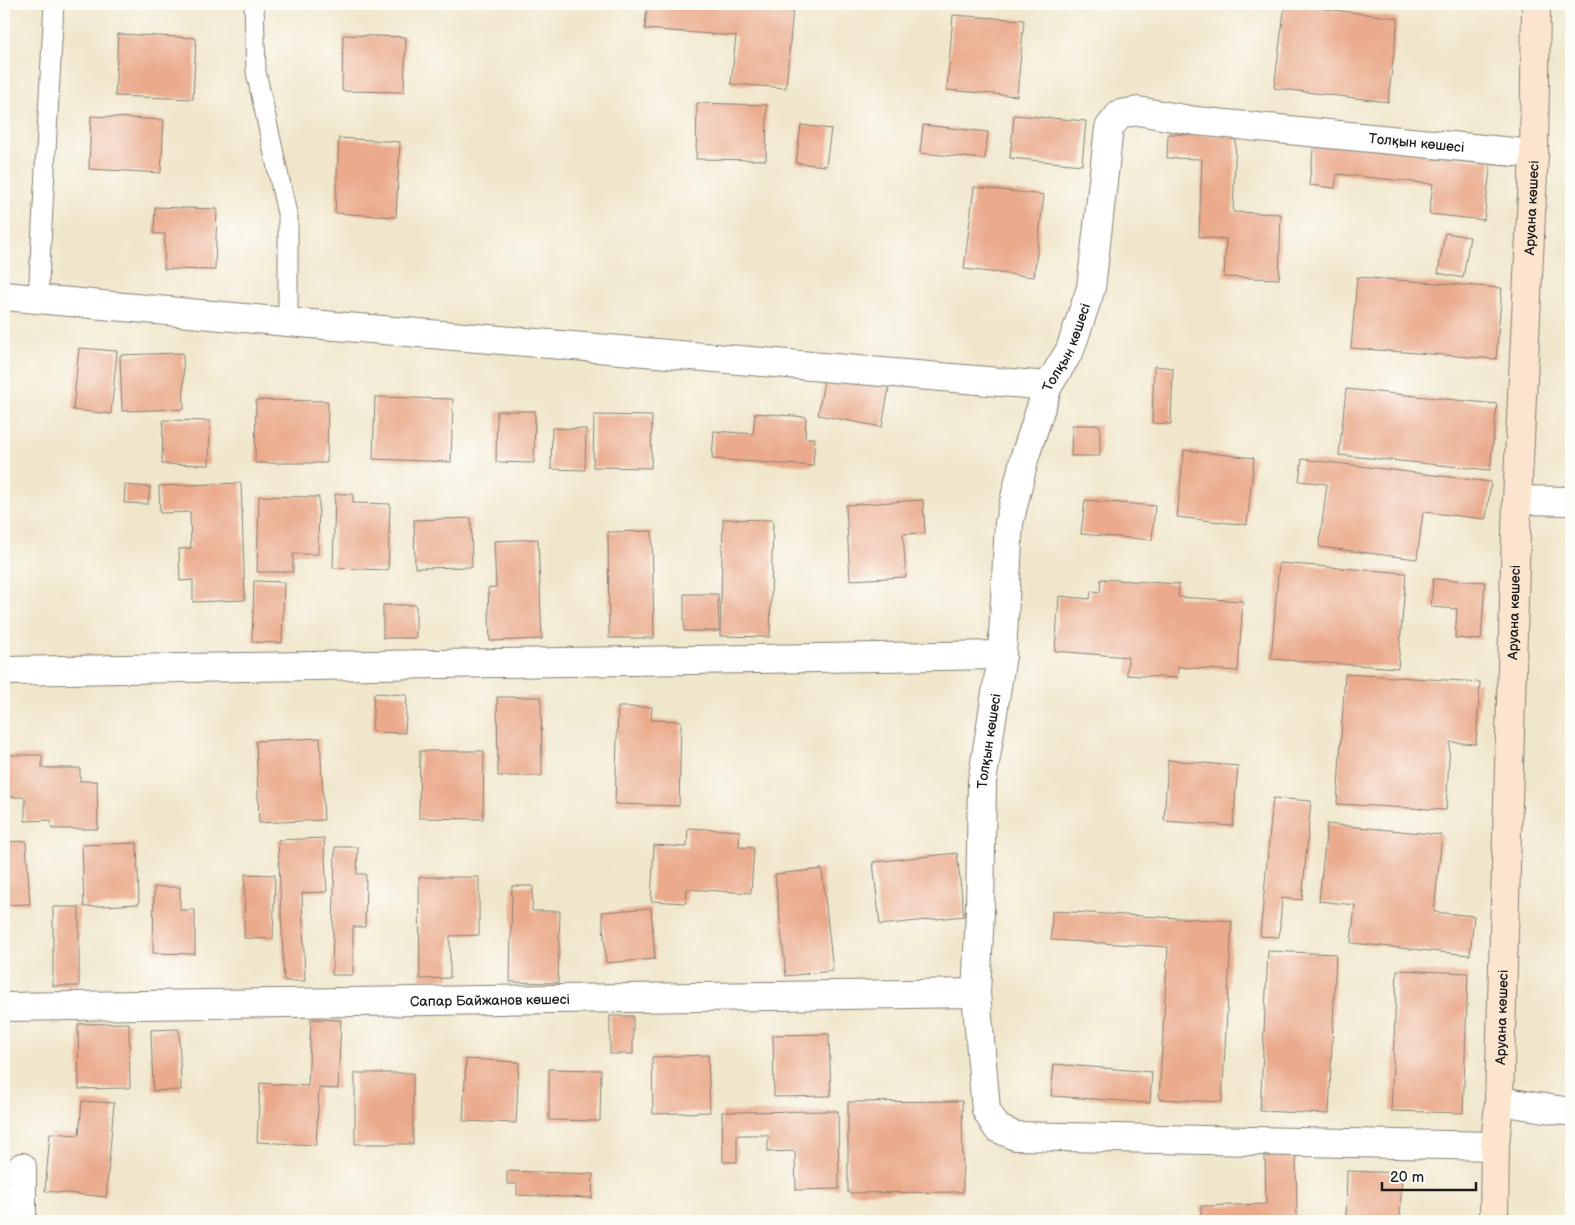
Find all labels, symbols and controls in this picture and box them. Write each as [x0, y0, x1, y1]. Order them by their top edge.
street label: Толқын көшесі [1368, 129, 1465, 156]
street label: Аруана көшесі [1520, 160, 1542, 257]
street label: Толқын көшесі [1038, 301, 1094, 393]
street label: Аруана көшесі [1504, 565, 1524, 661]
street label: Толқын көшесі [973, 692, 1004, 789]
street label: Аруана көшесі [1492, 969, 1511, 1066]
street label: Сапар Байжанов көшесі [410, 990, 570, 1010]
scale bar [1382, 1160, 1476, 1192]
text: 20 m [1390, 1168, 1424, 1187]

